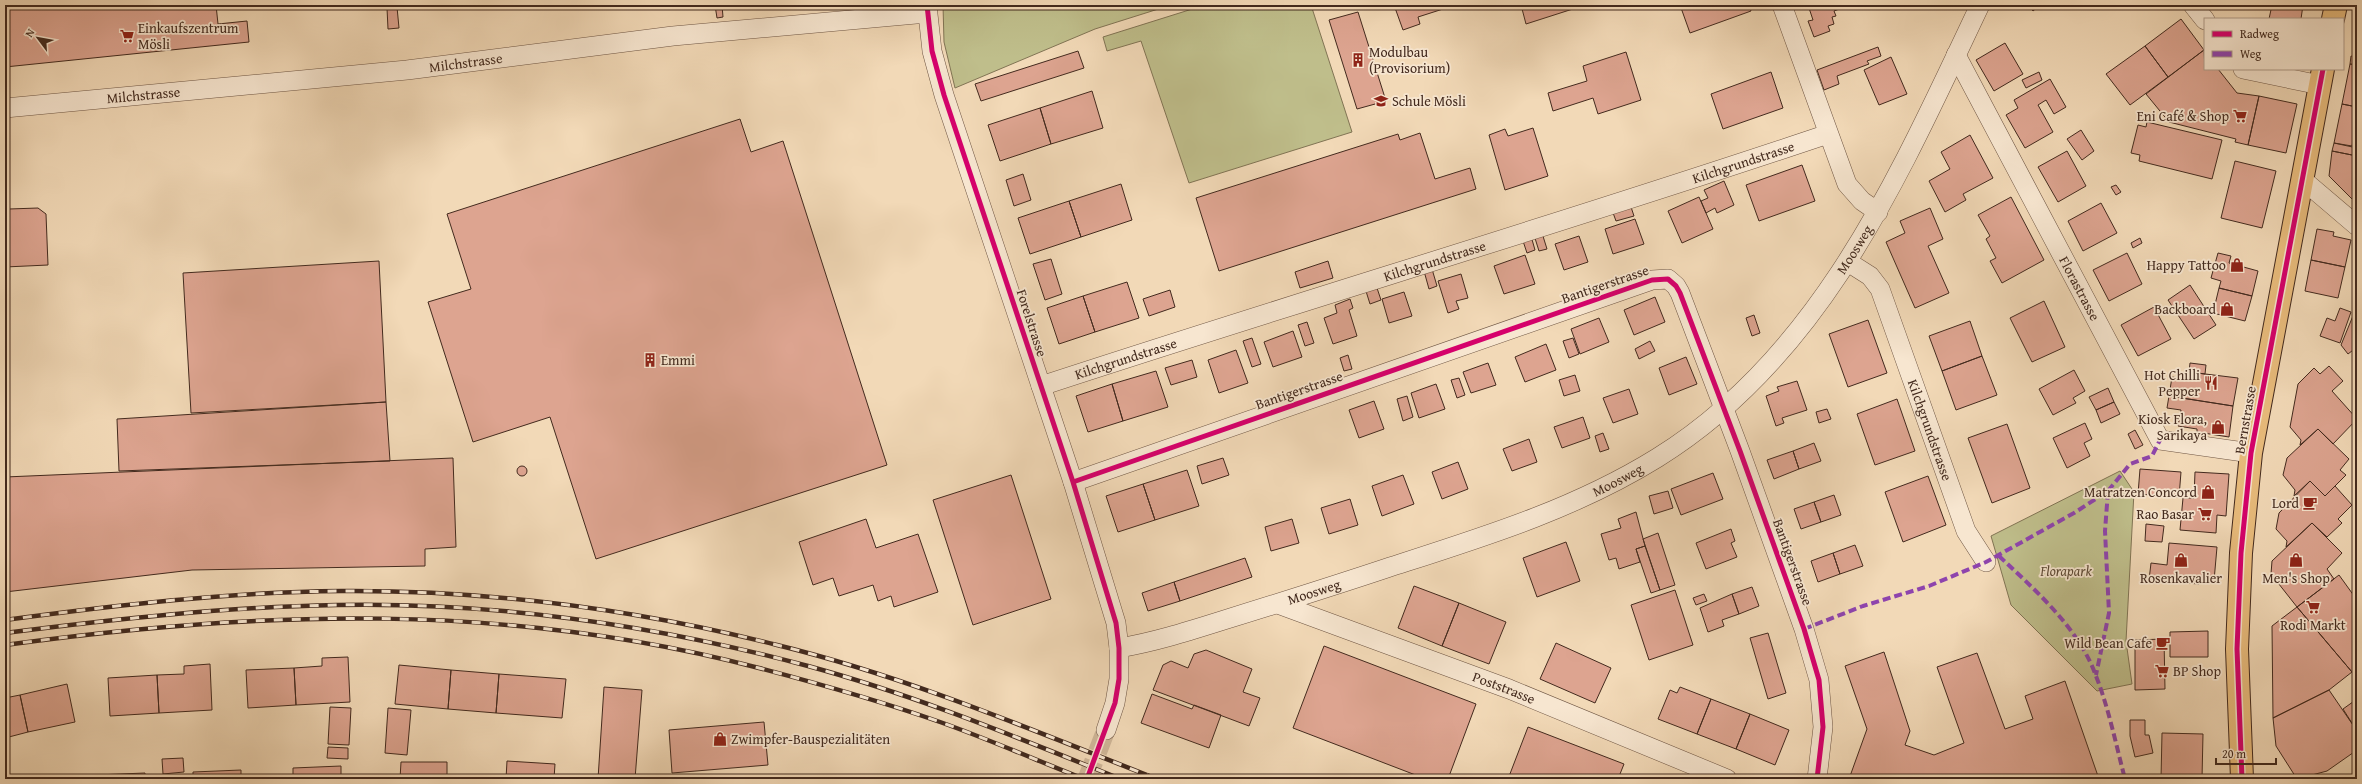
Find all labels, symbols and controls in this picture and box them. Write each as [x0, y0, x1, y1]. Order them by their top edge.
north arrow [18, 18, 58, 58]
place label: Einkaufszentrum Mösli [138, 18, 239, 54]
legend [2204, 18, 2344, 70]
text: N [21, 25, 39, 40]
text: Radweg [2240, 25, 2279, 42]
supermarket icon: Einkaufszentrum Mösli [119, 28, 135, 44]
place label: Modulbau (Provisorium) [1369, 42, 1450, 78]
text: Weg [2240, 45, 2261, 62]
street label: Milchstrasse [428, 48, 504, 77]
building icon: Modulbau (Provisorium) [1350, 52, 1366, 68]
street label: Milchstrasse [106, 81, 181, 108]
place label: Schule Mösli [1392, 91, 1466, 111]
school or university icon: Schule Mösli [1373, 93, 1389, 109]
place label: Eni Café & Shop [2137, 106, 2229, 126]
supermarket icon: Eni Café & Shop [2232, 108, 2248, 124]
street label: Kilchgrundstrasse [1690, 136, 1797, 188]
street label: Moosweg [1832, 221, 1877, 278]
street label: Kilchgrundstrasse [1381, 235, 1489, 286]
street label: Florastrasse [2054, 252, 2105, 325]
place label: Happy Tattoo [2147, 255, 2226, 275]
shop icon: Happy Tattoo [2229, 257, 2245, 273]
street label: Bantigerstrasse [1559, 260, 1652, 308]
street label: Forelstrasse [1012, 287, 1052, 360]
place label: Backboard [2154, 299, 2217, 319]
shop icon: Backboard [2219, 301, 2235, 317]
street label: Kilchgrundstrasse [1072, 333, 1180, 384]
place label: Emmi [661, 350, 695, 370]
building icon: Emmi [642, 352, 658, 368]
place label: Hot Chilli Pepper [2144, 365, 2200, 401]
street label: Bantigerstrasse [1253, 366, 1346, 414]
restaurant icon: Hot Chilli Pepper [2203, 375, 2219, 391]
street label: Kilchgrundstrasse [1903, 376, 1957, 484]
street label: Bernstrasse [2229, 384, 2261, 456]
place label: Kiosk Flora, Sarikaya [2138, 409, 2207, 445]
shop icon: Kiosk Flora, Sarikaya [2210, 419, 2226, 435]
street label: Moosweg [1589, 459, 1647, 502]
place label: Matratzen Concord [2084, 482, 2198, 502]
shop icon: Matratzen Concord [2200, 484, 2216, 500]
place label: Lord [2272, 493, 2300, 513]
cafe icon: Lord [2302, 495, 2318, 511]
place label: Rao Basar [2137, 504, 2194, 524]
supermarket icon: Rao Basar [2197, 506, 2213, 522]
street label: Bantigerstrasse [1768, 516, 1818, 609]
shop icon: Rosenkavalier [2173, 552, 2189, 568]
shop icon: Men's Shop [2288, 552, 2304, 568]
park label: Florapark [2039, 561, 2092, 581]
place label: Rosenkavalier [2140, 568, 2222, 588]
place label: Men's Shop [2262, 568, 2330, 588]
street label: Moosweg [1285, 574, 1343, 610]
supermarket icon: Rodi Markt [2305, 599, 2321, 615]
place label: Rodi Markt [2280, 615, 2346, 635]
place label: Wild Bean Cafe [2064, 633, 2152, 653]
cafe icon: Wild Bean Cafe [2155, 635, 2171, 651]
place label: BP Shop [2173, 661, 2221, 681]
supermarket icon: BP Shop [2154, 663, 2170, 679]
street label: Poststrasse [1470, 666, 1539, 709]
place label: Zwimpfer-Bauspezialitäten [731, 729, 890, 749]
shop icon: Zwimpfer-Bauspezialitäten [712, 731, 728, 747]
scale bar [2216, 740, 2276, 766]
text: 20 m [2222, 745, 2246, 762]

